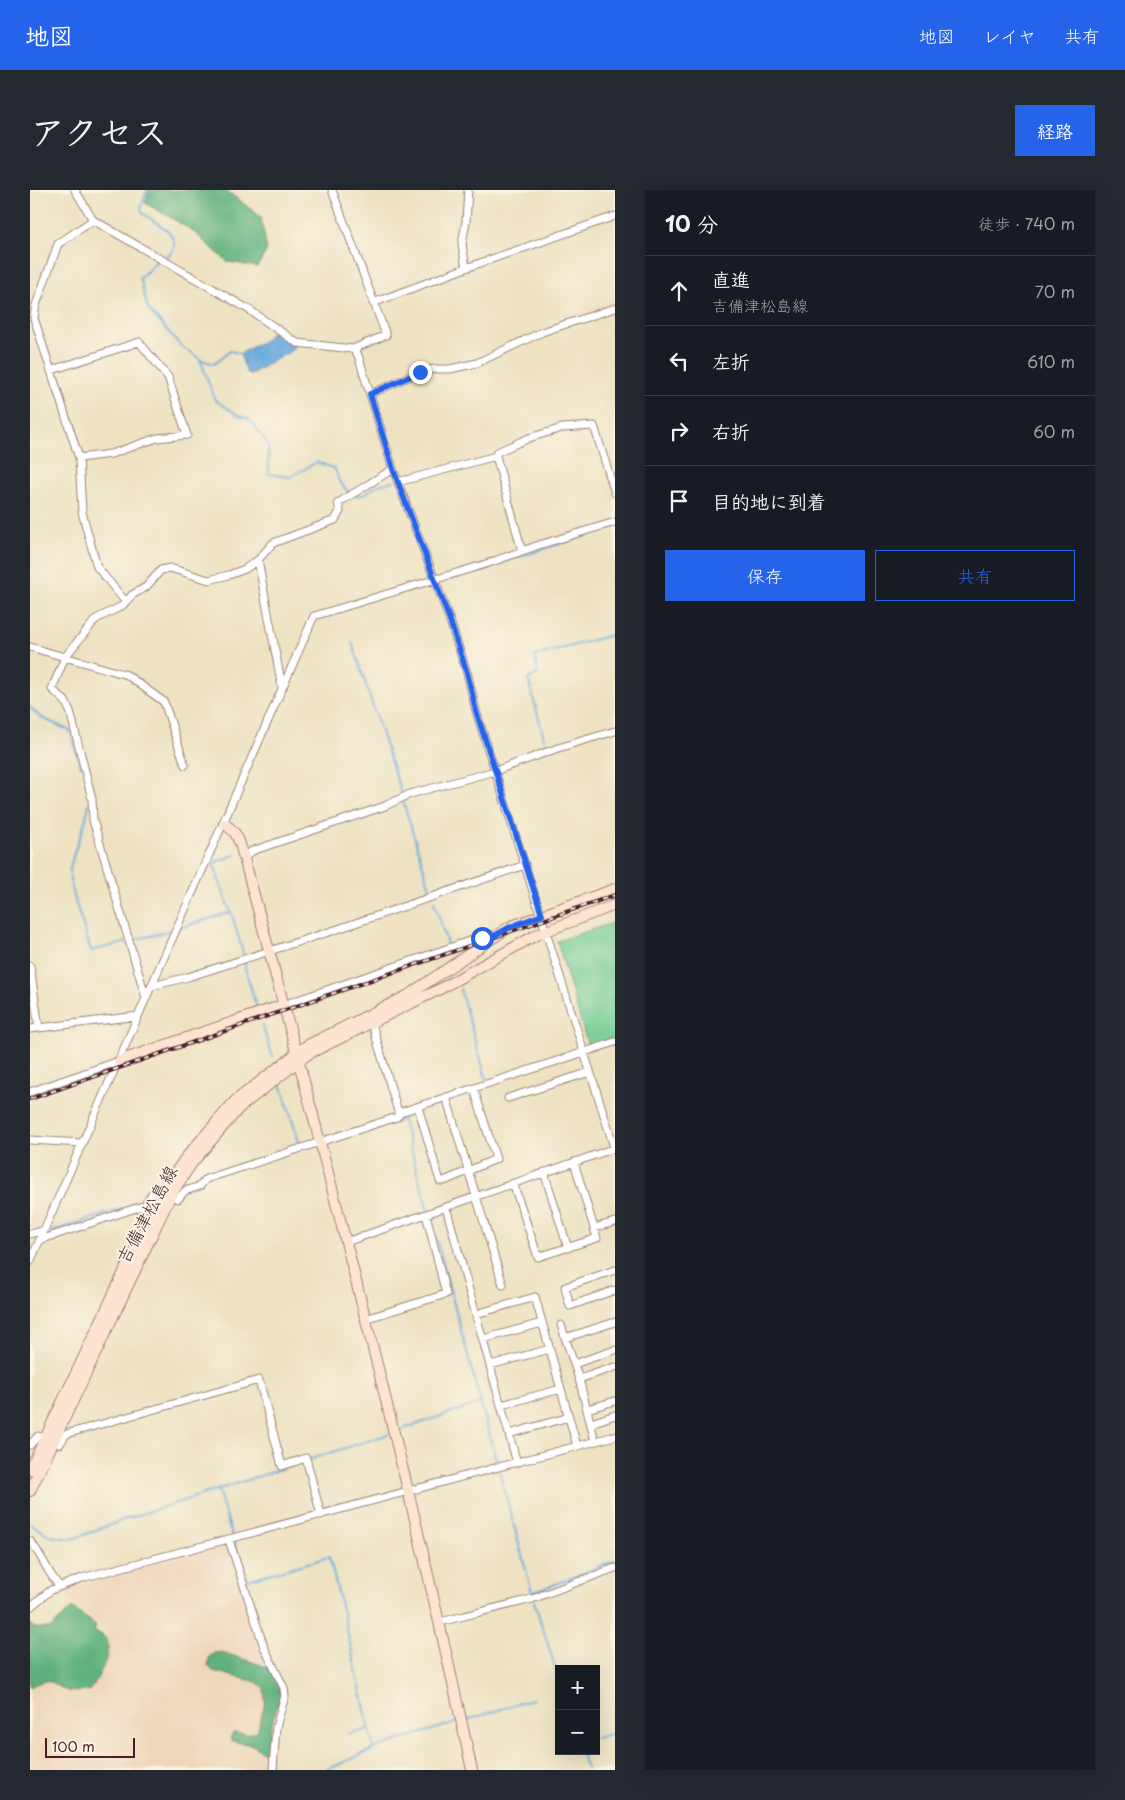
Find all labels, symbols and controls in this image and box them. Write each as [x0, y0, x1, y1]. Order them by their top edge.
text: 地図 [25, 17, 73, 53]
text: 地図 [919, 22, 955, 49]
text: レイヤ [983, 22, 1036, 49]
text: 共有 [1064, 22, 1100, 49]
text: アクセス [30, 104, 168, 157]
button: 経路 [1015, 105, 1095, 156]
text: 10 分 [665, 207, 718, 239]
text: 徒歩 · 740 m [978, 211, 1075, 235]
text: 直進 [712, 265, 750, 293]
icon: ahead [665, 277, 693, 305]
text: 70 m [1035, 279, 1075, 303]
text: 吉備津松島線 [712, 293, 808, 317]
icon: left [665, 347, 693, 375]
text: 左折 [712, 347, 750, 375]
text: 610 m [1027, 349, 1075, 373]
route end [409, 361, 432, 384]
icon: right [665, 417, 693, 445]
text: 右折 [712, 417, 750, 445]
text: 60 m [1033, 419, 1075, 443]
icon: arrive [665, 487, 693, 515]
text: 目的地に到着 [712, 487, 826, 515]
button: 保存 [665, 550, 865, 601]
button: 共有 [875, 550, 1075, 601]
route start [471, 927, 494, 950]
street label: 吉備津松島線 [109, 1160, 183, 1268]
map controls [555, 1665, 600, 1755]
button: + [555, 1665, 600, 1710]
button: − [555, 1710, 600, 1755]
scale bar [45, 1735, 135, 1758]
text: 100 m [52, 1736, 95, 1757]

